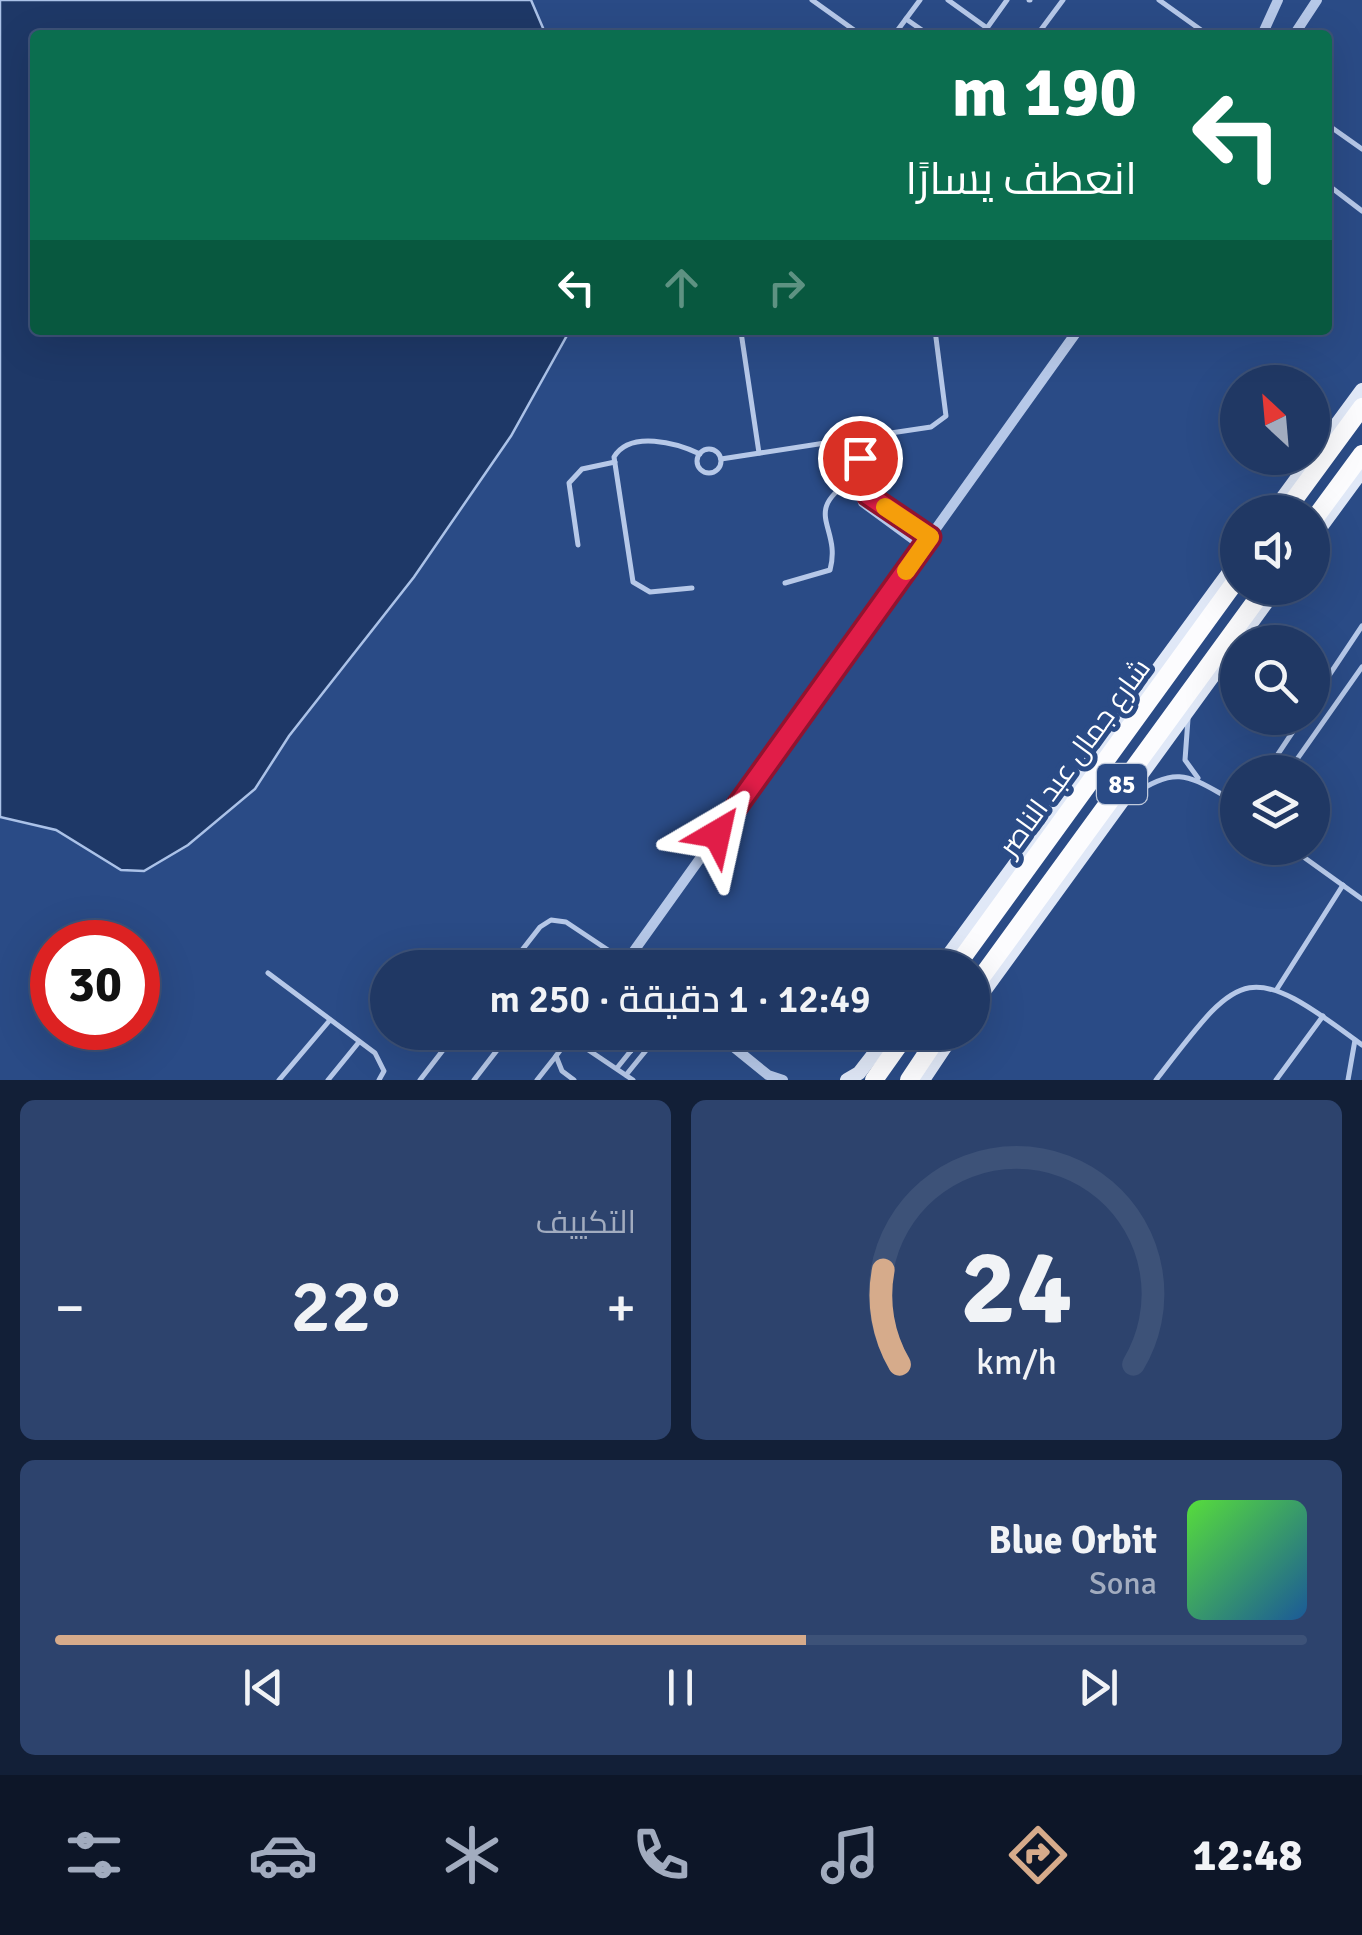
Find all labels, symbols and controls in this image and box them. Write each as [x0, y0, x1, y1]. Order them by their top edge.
text: 190 m [952, 49, 1137, 135]
icon: left [1172, 70, 1302, 200]
text: انعطف يسارًا [905, 152, 1137, 207]
icon: left [549, 260, 604, 315]
icon: ahead [654, 260, 709, 315]
icon: right [759, 260, 814, 315]
north arrow [1220, 365, 1330, 475]
map controls [1220, 365, 1330, 865]
pin [818, 416, 903, 501]
icon: arrive [833, 431, 888, 486]
button: sound [1220, 495, 1330, 605]
button: search [1220, 625, 1330, 735]
street label: شارع جمال عبد الناصر [991, 652, 1159, 865]
button: layers [1220, 755, 1330, 865]
road number: 85 [1097, 764, 1147, 804]
position arrow [665, 782, 769, 886]
speed limit sign: 30 [30, 920, 160, 1050]
text: 12:49 · 1 دقيقة · 250 m [490, 976, 870, 1023]
text: التكييف [536, 1203, 636, 1242]
text: 24 [960, 1224, 1073, 1352]
text: 22° [291, 1260, 400, 1353]
text: − [55, 1274, 85, 1342]
text: + [606, 1274, 636, 1342]
text: km/h [976, 1340, 1057, 1384]
text: Blue Orbit [988, 1517, 1157, 1564]
text: Sona [1089, 1564, 1157, 1603]
icon: previous [236, 1660, 291, 1715]
icon: pause [653, 1660, 708, 1715]
icon: next [1071, 1660, 1126, 1715]
icon: filters [59, 1820, 129, 1890]
icon: car [248, 1820, 318, 1890]
icon: climate [437, 1820, 507, 1890]
icon: phone [626, 1820, 696, 1890]
icon: music [815, 1820, 885, 1890]
icon: directions [1003, 1820, 1073, 1890]
text: 12:48 [1192, 1828, 1303, 1883]

